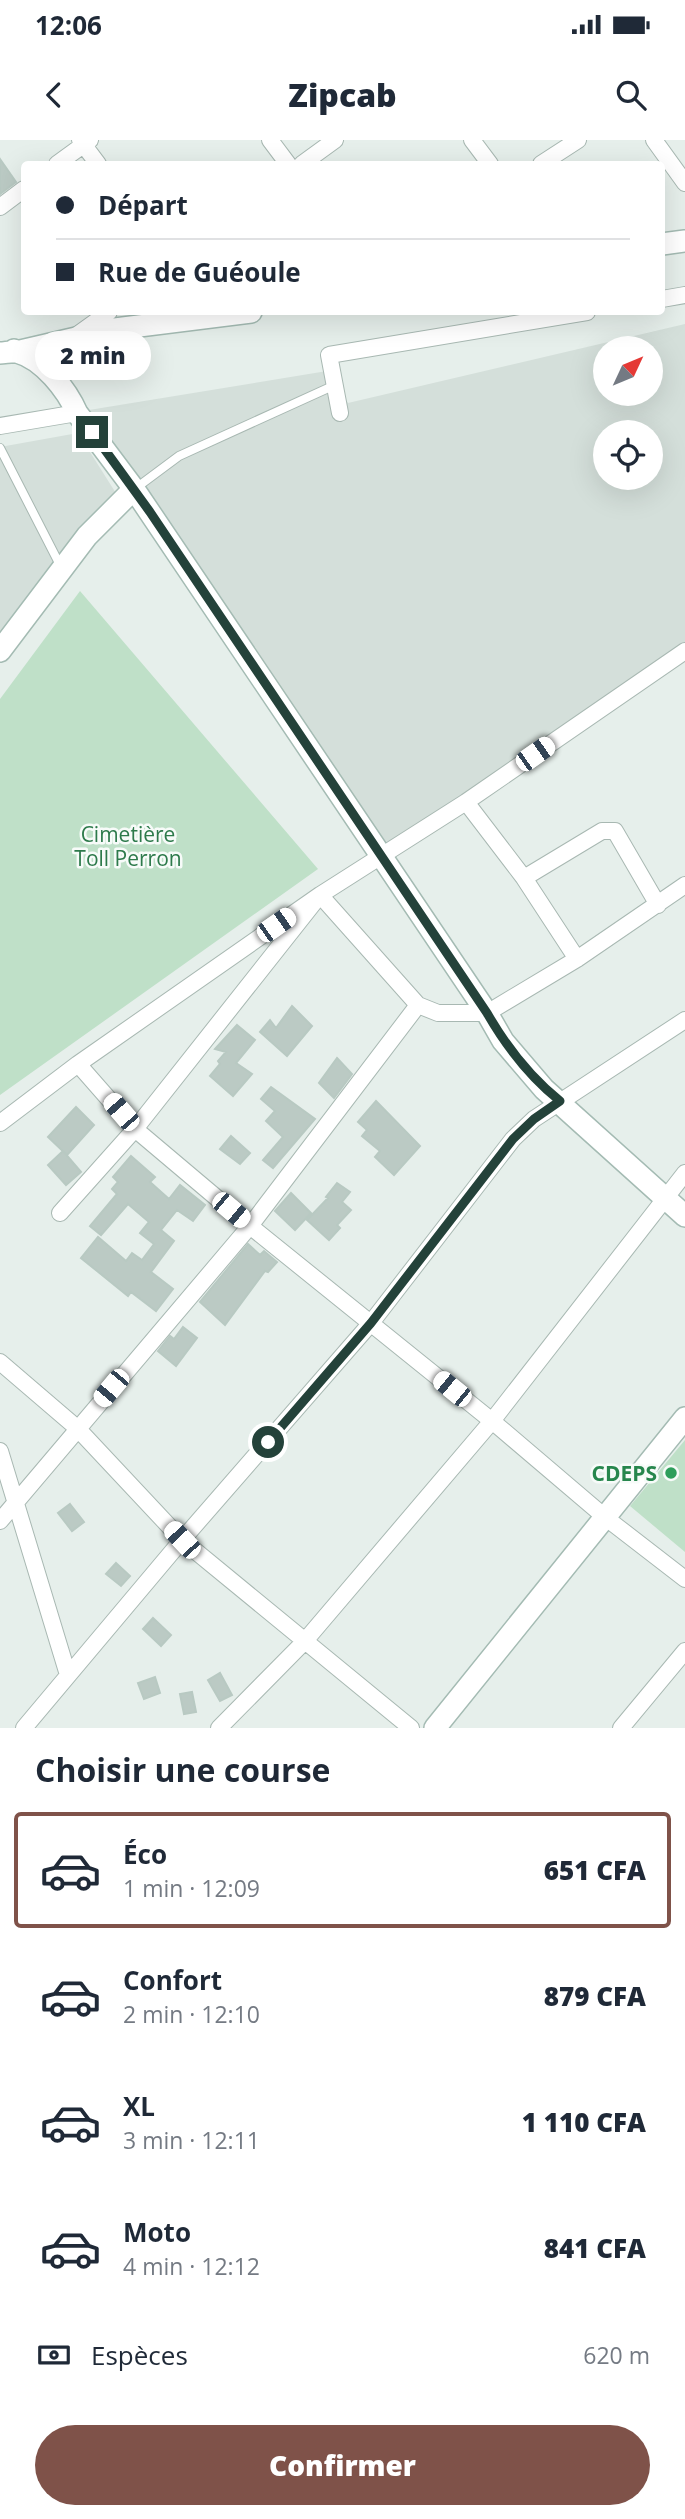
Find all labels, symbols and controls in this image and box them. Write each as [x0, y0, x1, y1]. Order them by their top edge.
text: 12:06 [35, 7, 102, 43]
text: Zipcab [288, 73, 397, 116]
icon: back [35, 76, 73, 114]
icon: search [612, 76, 650, 114]
text: Départ [98, 187, 188, 223]
text: Rue de Guéoule [98, 254, 301, 290]
callout: 2 min [34, 330, 150, 380]
north arrow [593, 336, 663, 406]
map controls [593, 336, 663, 490]
text: 2 min [60, 339, 126, 371]
route end [76, 416, 108, 448]
button: locate [593, 420, 663, 490]
car [512, 733, 559, 775]
park label: Cimetière Toll Perron [74, 820, 182, 872]
car [253, 904, 300, 946]
car [100, 1089, 143, 1135]
car [209, 1188, 254, 1232]
car [90, 1365, 133, 1411]
car [430, 1368, 475, 1410]
route start [252, 1426, 284, 1458]
place label: CDEPS [592, 1459, 657, 1487]
marker: CDEPS [663, 1465, 679, 1481]
car [160, 1517, 205, 1563]
text: Choisir une course [35, 1748, 330, 1791]
text: Éco [123, 1836, 167, 1872]
icon: car [39, 1839, 102, 1902]
text: 651 CFA [544, 1852, 646, 1888]
text: 1 min · 12:09 [123, 1872, 260, 1904]
text: Confort [123, 1962, 222, 1998]
icon: car [39, 1965, 102, 2028]
text: 879 CFA [544, 1978, 646, 2014]
text: 2 min · 12:10 [123, 1998, 260, 2030]
text: XL [123, 2088, 155, 2124]
icon: car [39, 2091, 102, 2154]
text: 1 110 CFA [522, 2104, 646, 2140]
text: 3 min · 12:11 [123, 2124, 260, 2156]
text: Moto [123, 2214, 191, 2250]
icon: car [39, 2217, 102, 2280]
text: 841 CFA [544, 2230, 646, 2266]
text: 4 min · 12:12 [123, 2250, 260, 2282]
icon: cash [35, 2336, 73, 2374]
text: Espèces [91, 2337, 188, 2373]
text: 620 m [583, 2339, 650, 2371]
button: Confirmer [35, 2425, 650, 2505]

